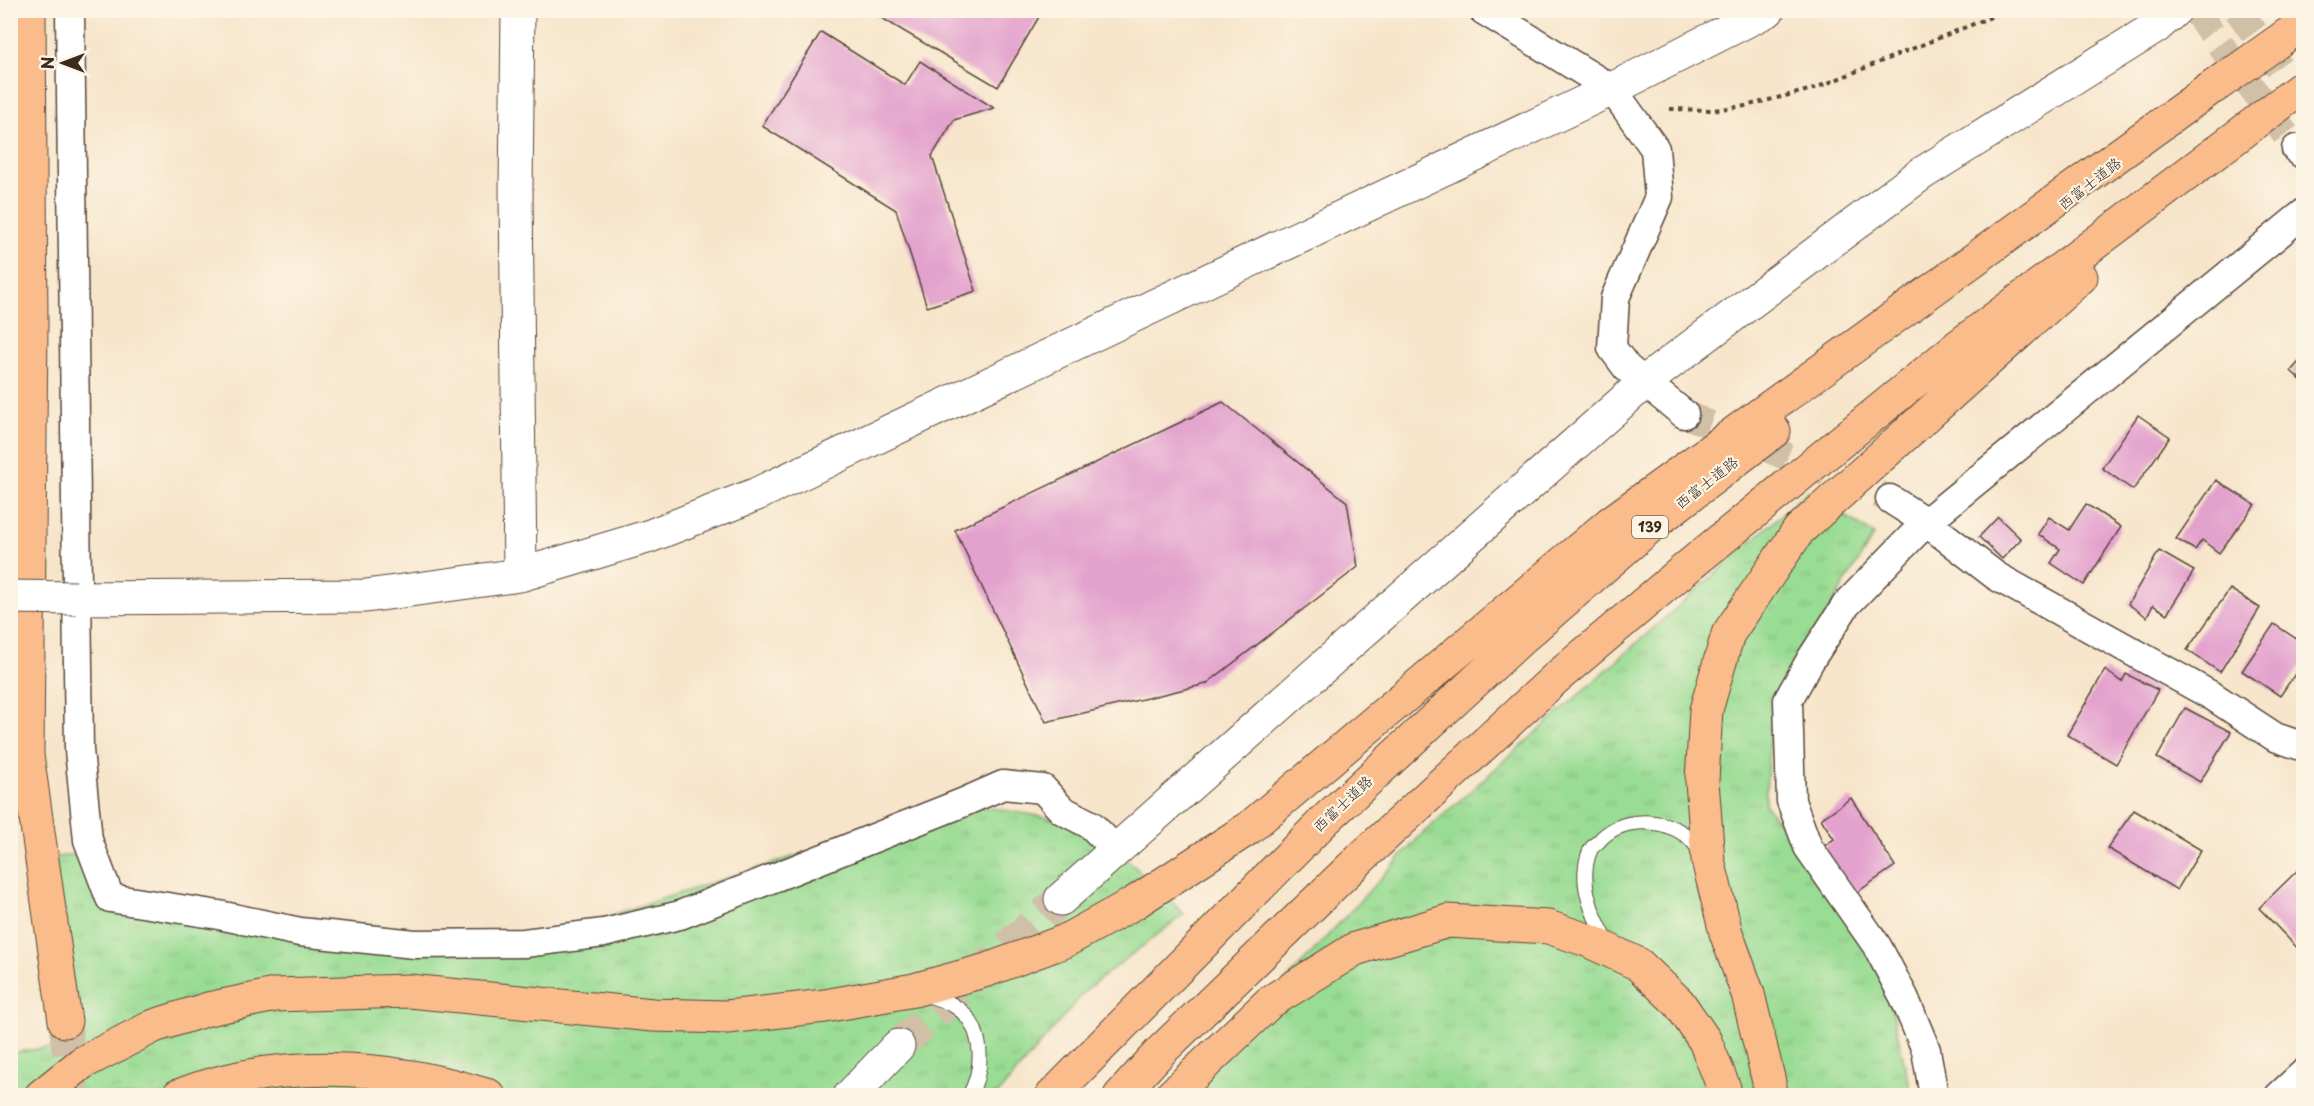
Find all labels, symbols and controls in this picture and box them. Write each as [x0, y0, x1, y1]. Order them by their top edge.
north arrow [33, 33, 93, 93]
text: N [35, 57, 59, 69]
street label: 西富士道路 [2052, 151, 2126, 215]
street label: 西富士道路 [1669, 450, 1743, 514]
road number: 139 [1632, 516, 1668, 538]
street label: 西富士道路 [1307, 769, 1377, 837]

